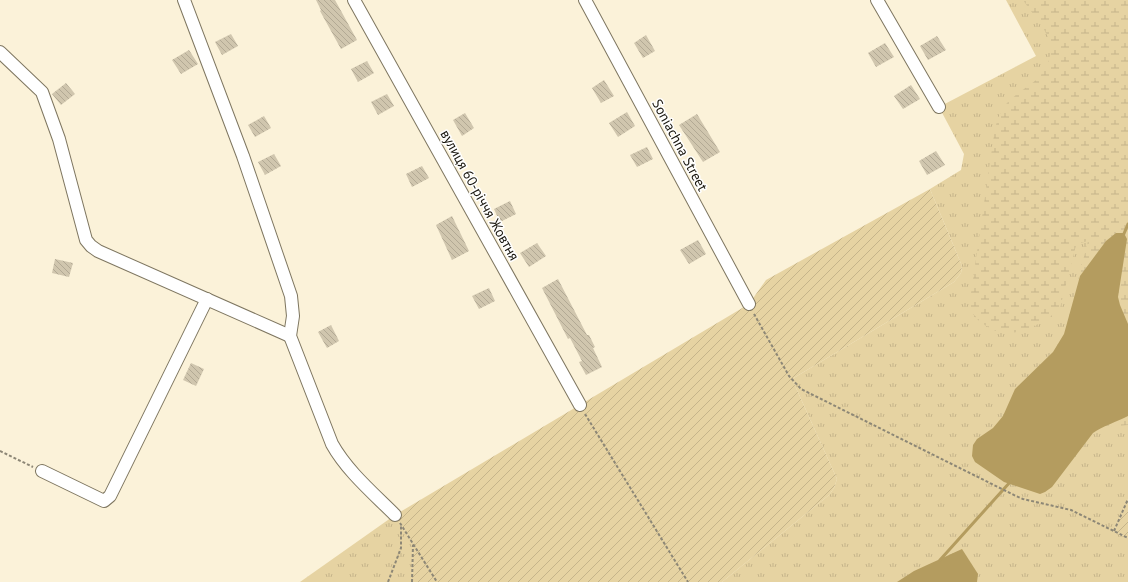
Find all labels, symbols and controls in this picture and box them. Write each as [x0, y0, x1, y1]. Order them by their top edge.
street label: Soniachna Street [648, 96, 712, 194]
street label: вулиця 60-річчя Жовтня [437, 126, 523, 264]

